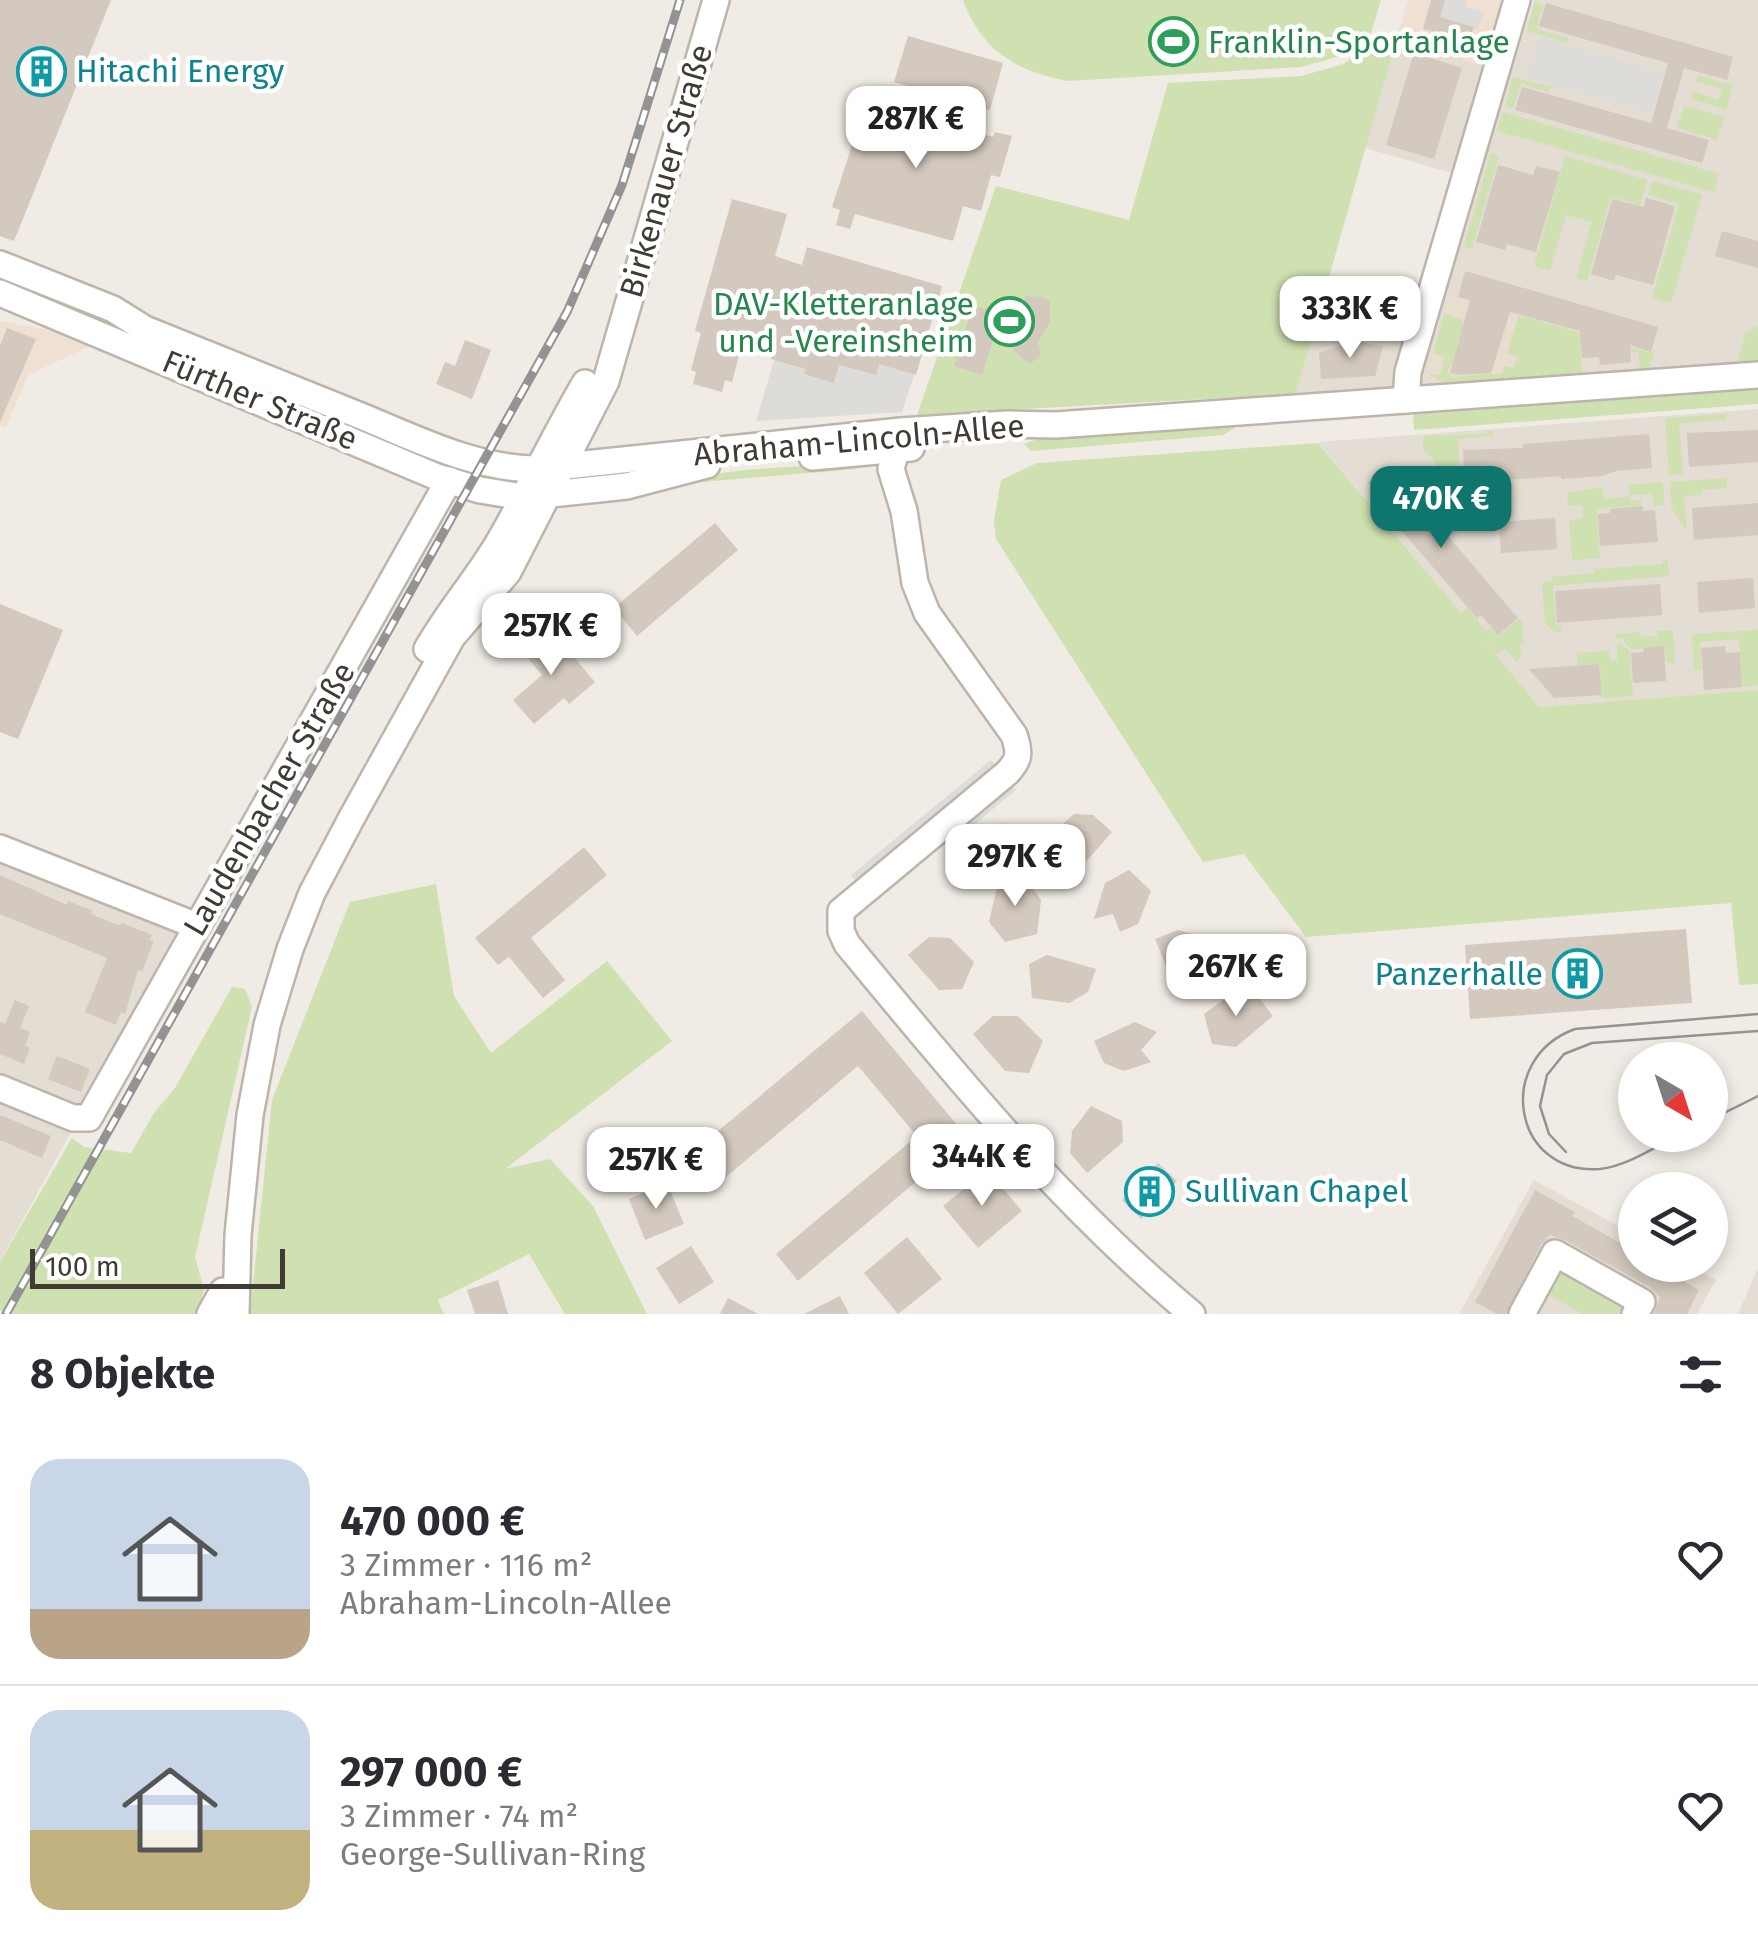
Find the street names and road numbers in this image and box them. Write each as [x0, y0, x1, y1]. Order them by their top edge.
street label: Birkenauer Straße [612, 40, 720, 302]
street label: Fürther Straße [157, 342, 363, 458]
street label: Abraham-Lincoln-Allee [692, 407, 1026, 473]
street label: Laudenbacher Straße [175, 656, 363, 942]

